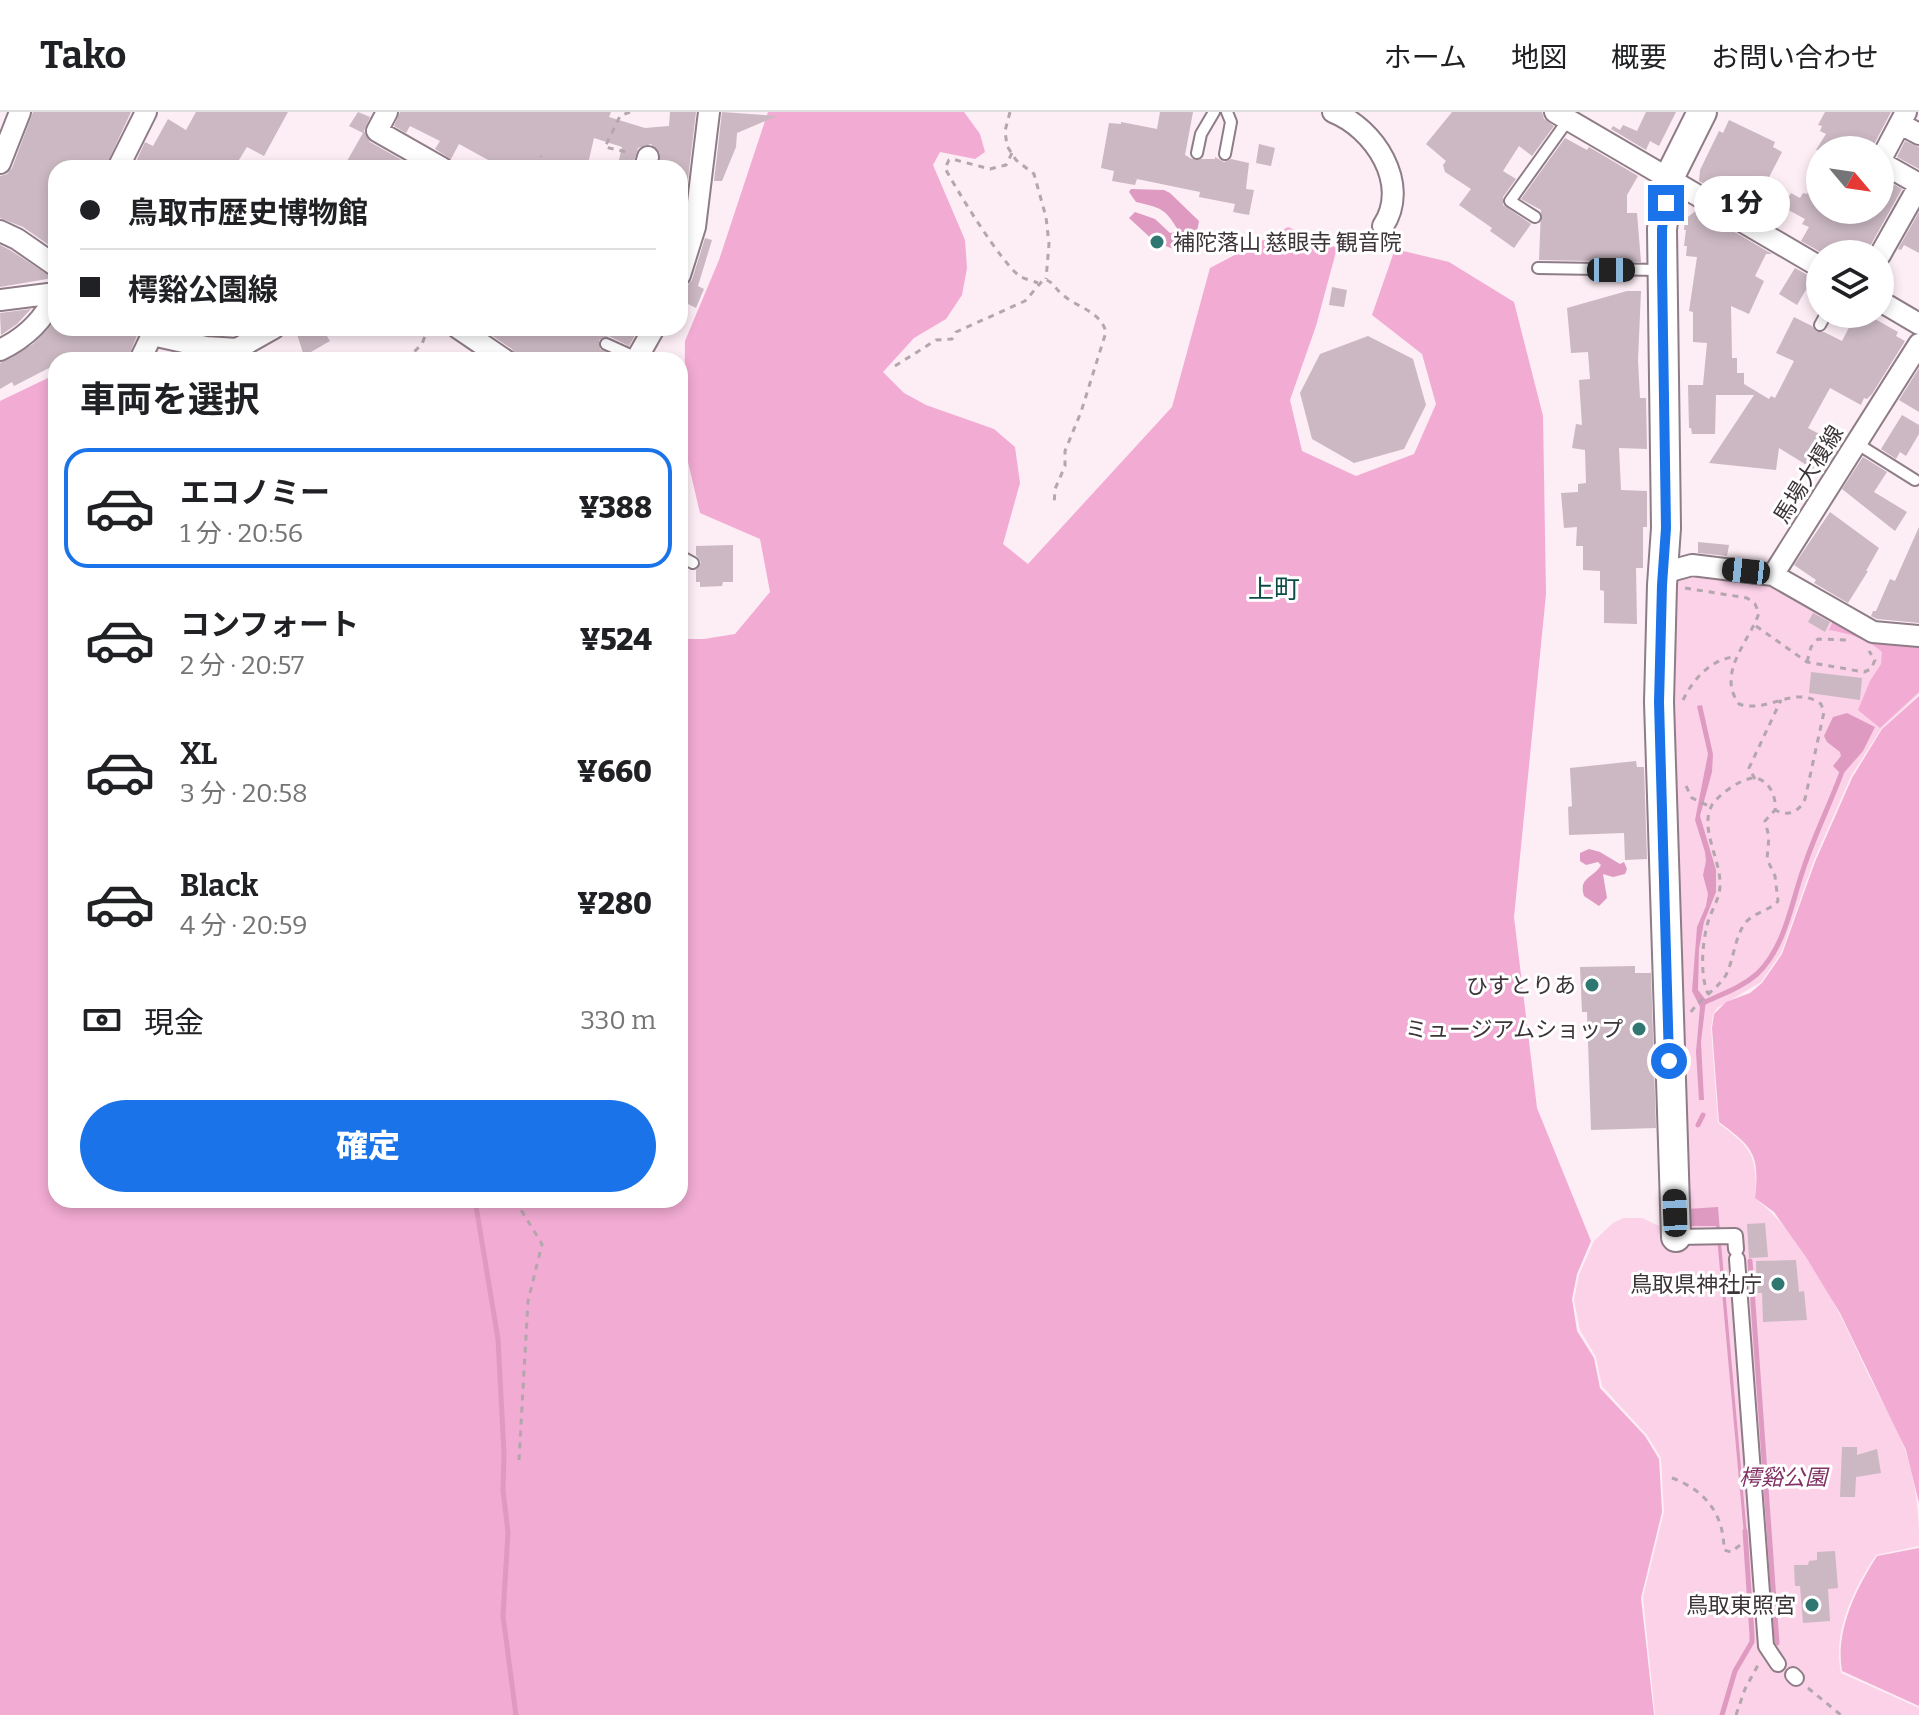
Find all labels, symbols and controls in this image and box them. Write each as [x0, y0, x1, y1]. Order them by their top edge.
text: Tako [40, 32, 126, 78]
text: ホーム [1384, 41, 1467, 74]
text: 地図 [1511, 41, 1567, 74]
text: 概要 [1611, 41, 1667, 74]
text: お問い合わせ [1711, 41, 1879, 74]
north arrow [1806, 136, 1894, 224]
map controls [1806, 136, 1894, 328]
callout: 1 分 [1694, 175, 1790, 231]
route end [1648, 185, 1684, 221]
text: 1 分 [1721, 188, 1763, 219]
text: 鳥取市歴史博物館 [128, 195, 368, 231]
place label: 補陀落山 慈眼寺 観音院 [1173, 229, 1402, 256]
marker: 補陀落山 慈眼寺 観音院 [1148, 233, 1166, 251]
button: layers [1806, 240, 1894, 328]
car [1587, 258, 1635, 282]
text: 樗谿公園線 [128, 272, 278, 308]
text: 車両を選択 [80, 378, 260, 422]
street label: 馬場大榎線 [1768, 420, 1849, 528]
icon: car [84, 472, 156, 544]
text: エコノミー [180, 475, 330, 511]
text: ¥388 [579, 490, 652, 526]
text: 1 分 · 20:56 [180, 518, 303, 549]
car [1721, 557, 1771, 585]
district label: 上町 [1248, 574, 1300, 605]
icon: car [84, 604, 156, 676]
text: コンフォート [180, 607, 359, 643]
text: ¥524 [580, 622, 652, 658]
text: 2 分 · 20:57 [180, 650, 304, 681]
icon: car [84, 736, 156, 808]
text: XL [180, 736, 217, 772]
text: ¥660 [577, 754, 652, 790]
text: 3 分 · 20:58 [180, 778, 308, 809]
icon: car [84, 868, 156, 940]
text: Black [180, 868, 258, 904]
text: ¥280 [577, 886, 652, 922]
text: 4 分 · 20:59 [180, 910, 307, 941]
place label: ひすとりあ [1466, 972, 1576, 999]
marker: ひすとりあ [1583, 976, 1601, 994]
icon: cash [80, 998, 124, 1042]
text: 現金 [144, 1005, 204, 1041]
text: 330 m [580, 1005, 656, 1036]
place label: ミュージアムショップ [1405, 1016, 1623, 1043]
marker: ミュージアムショップ [1630, 1020, 1648, 1038]
route start [1651, 1043, 1687, 1079]
button: 確定 [80, 1100, 656, 1192]
car [1662, 1189, 1688, 1237]
place label: 鳥取県神社庁 [1630, 1271, 1762, 1298]
marker: 鳥取県神社庁 [1769, 1275, 1787, 1293]
park label: 樗谿公園 [1739, 1464, 1830, 1491]
place label: 鳥取東照宮 [1686, 1592, 1796, 1619]
marker: 鳥取東照宮 [1803, 1596, 1821, 1614]

